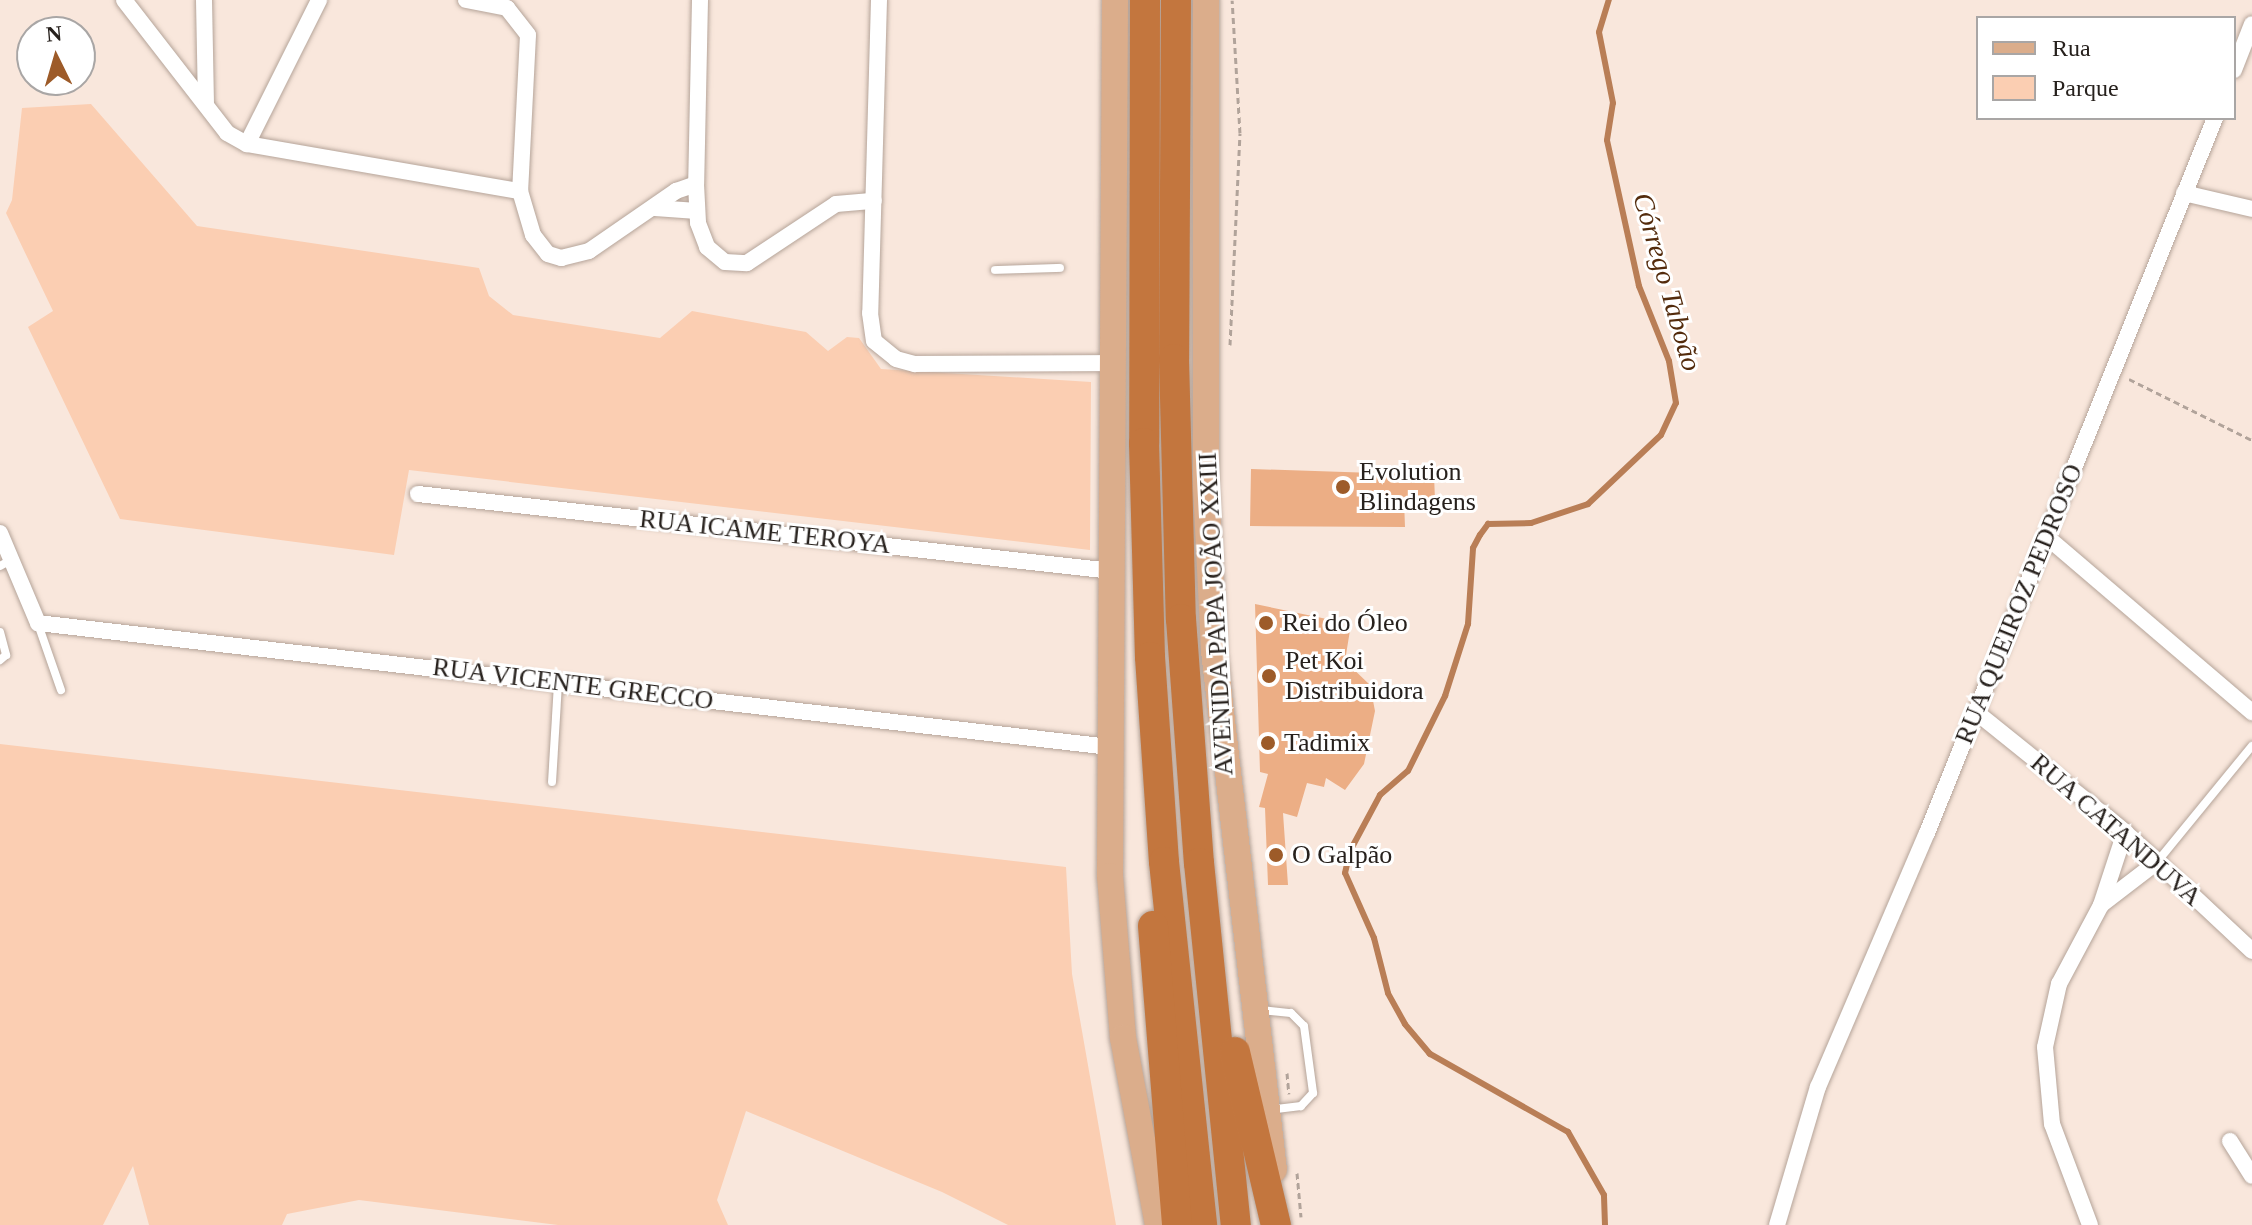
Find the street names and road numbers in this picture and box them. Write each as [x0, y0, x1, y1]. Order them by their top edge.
street label: AVENIDA PAPA JOÃO XXIII [1192, 450, 1240, 778]
street label: RUA QUEIROZ PEDROSO [1948, 459, 2090, 749]
street label: RUA ICAME TEROYA [637, 503, 893, 561]
street label: RUA VICENTE GRECCO [430, 651, 716, 717]
street label: RUA CATANDUVA [2024, 747, 2208, 913]

